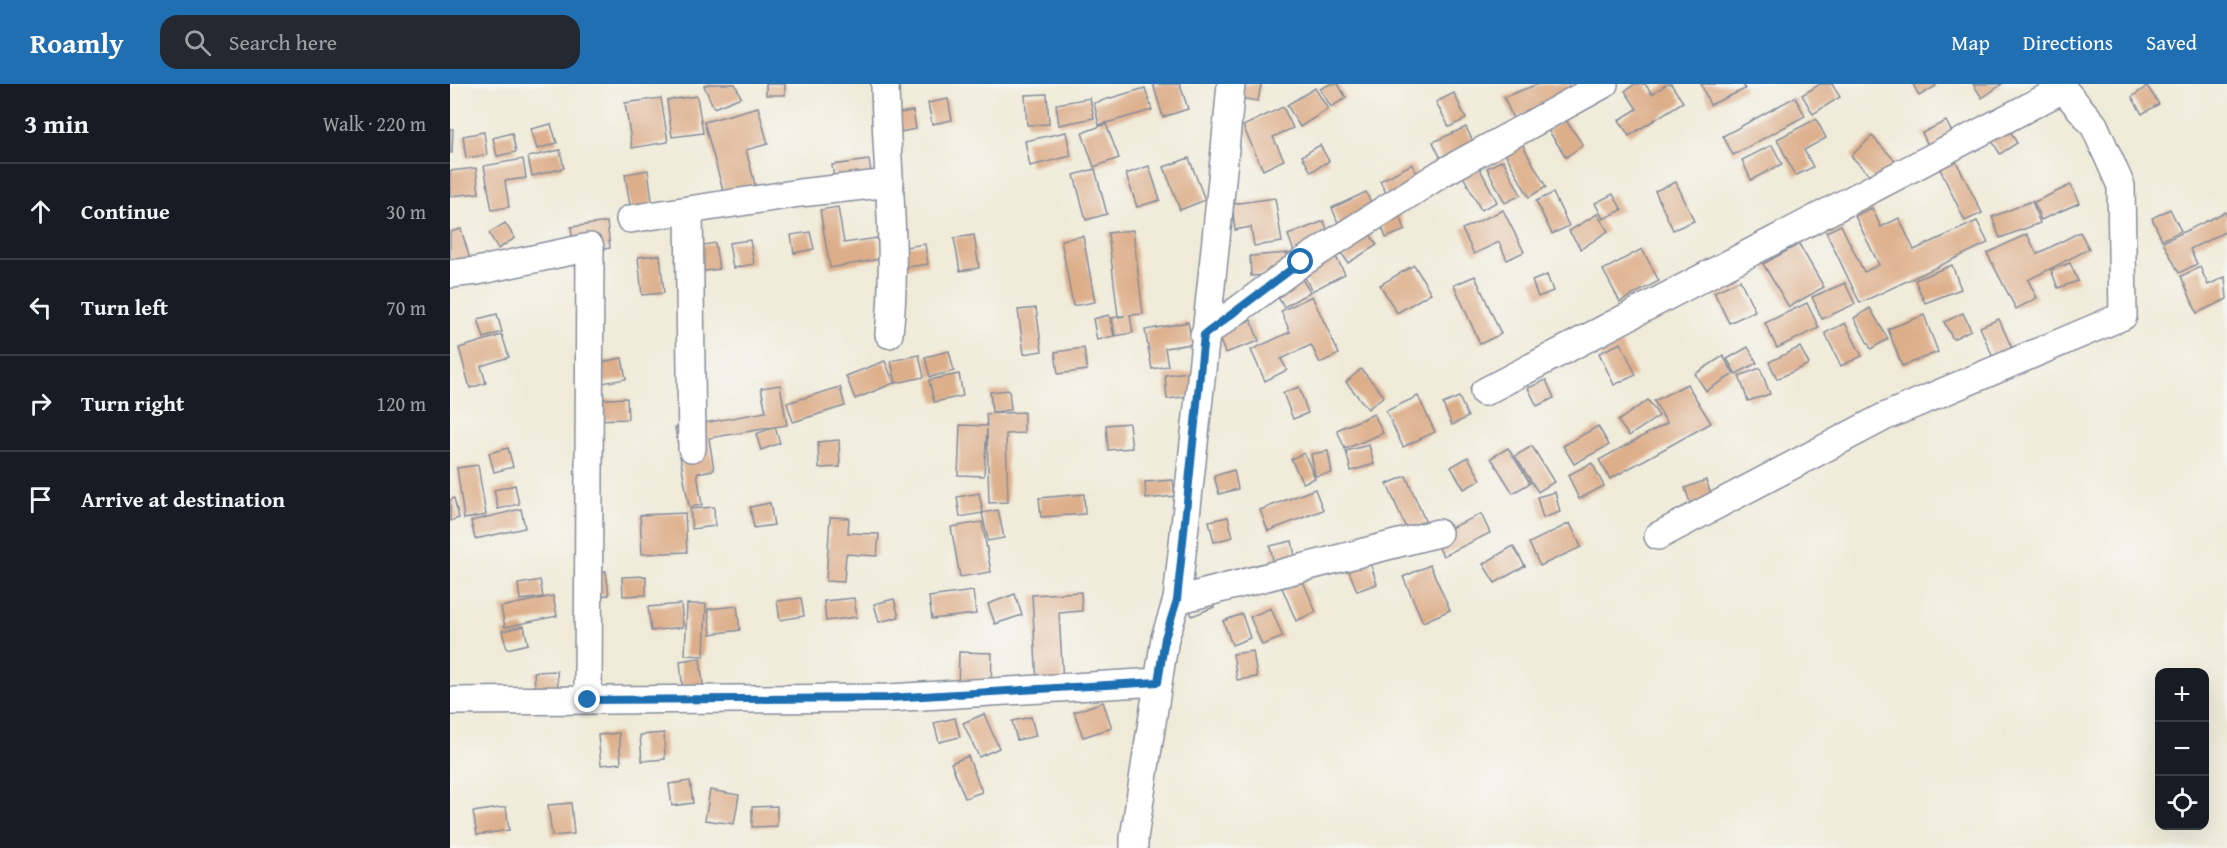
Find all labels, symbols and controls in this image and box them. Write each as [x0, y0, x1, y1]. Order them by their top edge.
search box [160, 15, 580, 69]
text: Roamly [30, 22, 124, 63]
icon: search [181, 26, 214, 59]
text: Search here [229, 26, 337, 58]
text: Map [1951, 27, 1990, 58]
text: Directions [2023, 27, 2113, 58]
text: Saved [2146, 27, 2197, 58]
text: 3 min [24, 104, 89, 143]
text: Walk · 220 m [323, 109, 426, 138]
icon: ahead [24, 195, 57, 228]
text: Continue [81, 195, 170, 227]
text: 30 m [386, 197, 426, 226]
route start [1287, 248, 1313, 274]
icon: left [24, 291, 57, 324]
text: Turn left [81, 291, 168, 323]
text: 70 m [386, 293, 426, 322]
icon: right [24, 387, 57, 420]
text: Turn right [81, 387, 184, 419]
text: 120 m [376, 389, 426, 418]
icon: arrive [24, 483, 57, 516]
text: Arrive at destination [81, 483, 285, 515]
map controls [2155, 668, 2209, 830]
button: + [2155, 668, 2209, 722]
route end [574, 686, 600, 712]
button: − [2155, 722, 2209, 776]
button: locate [2155, 776, 2209, 830]

